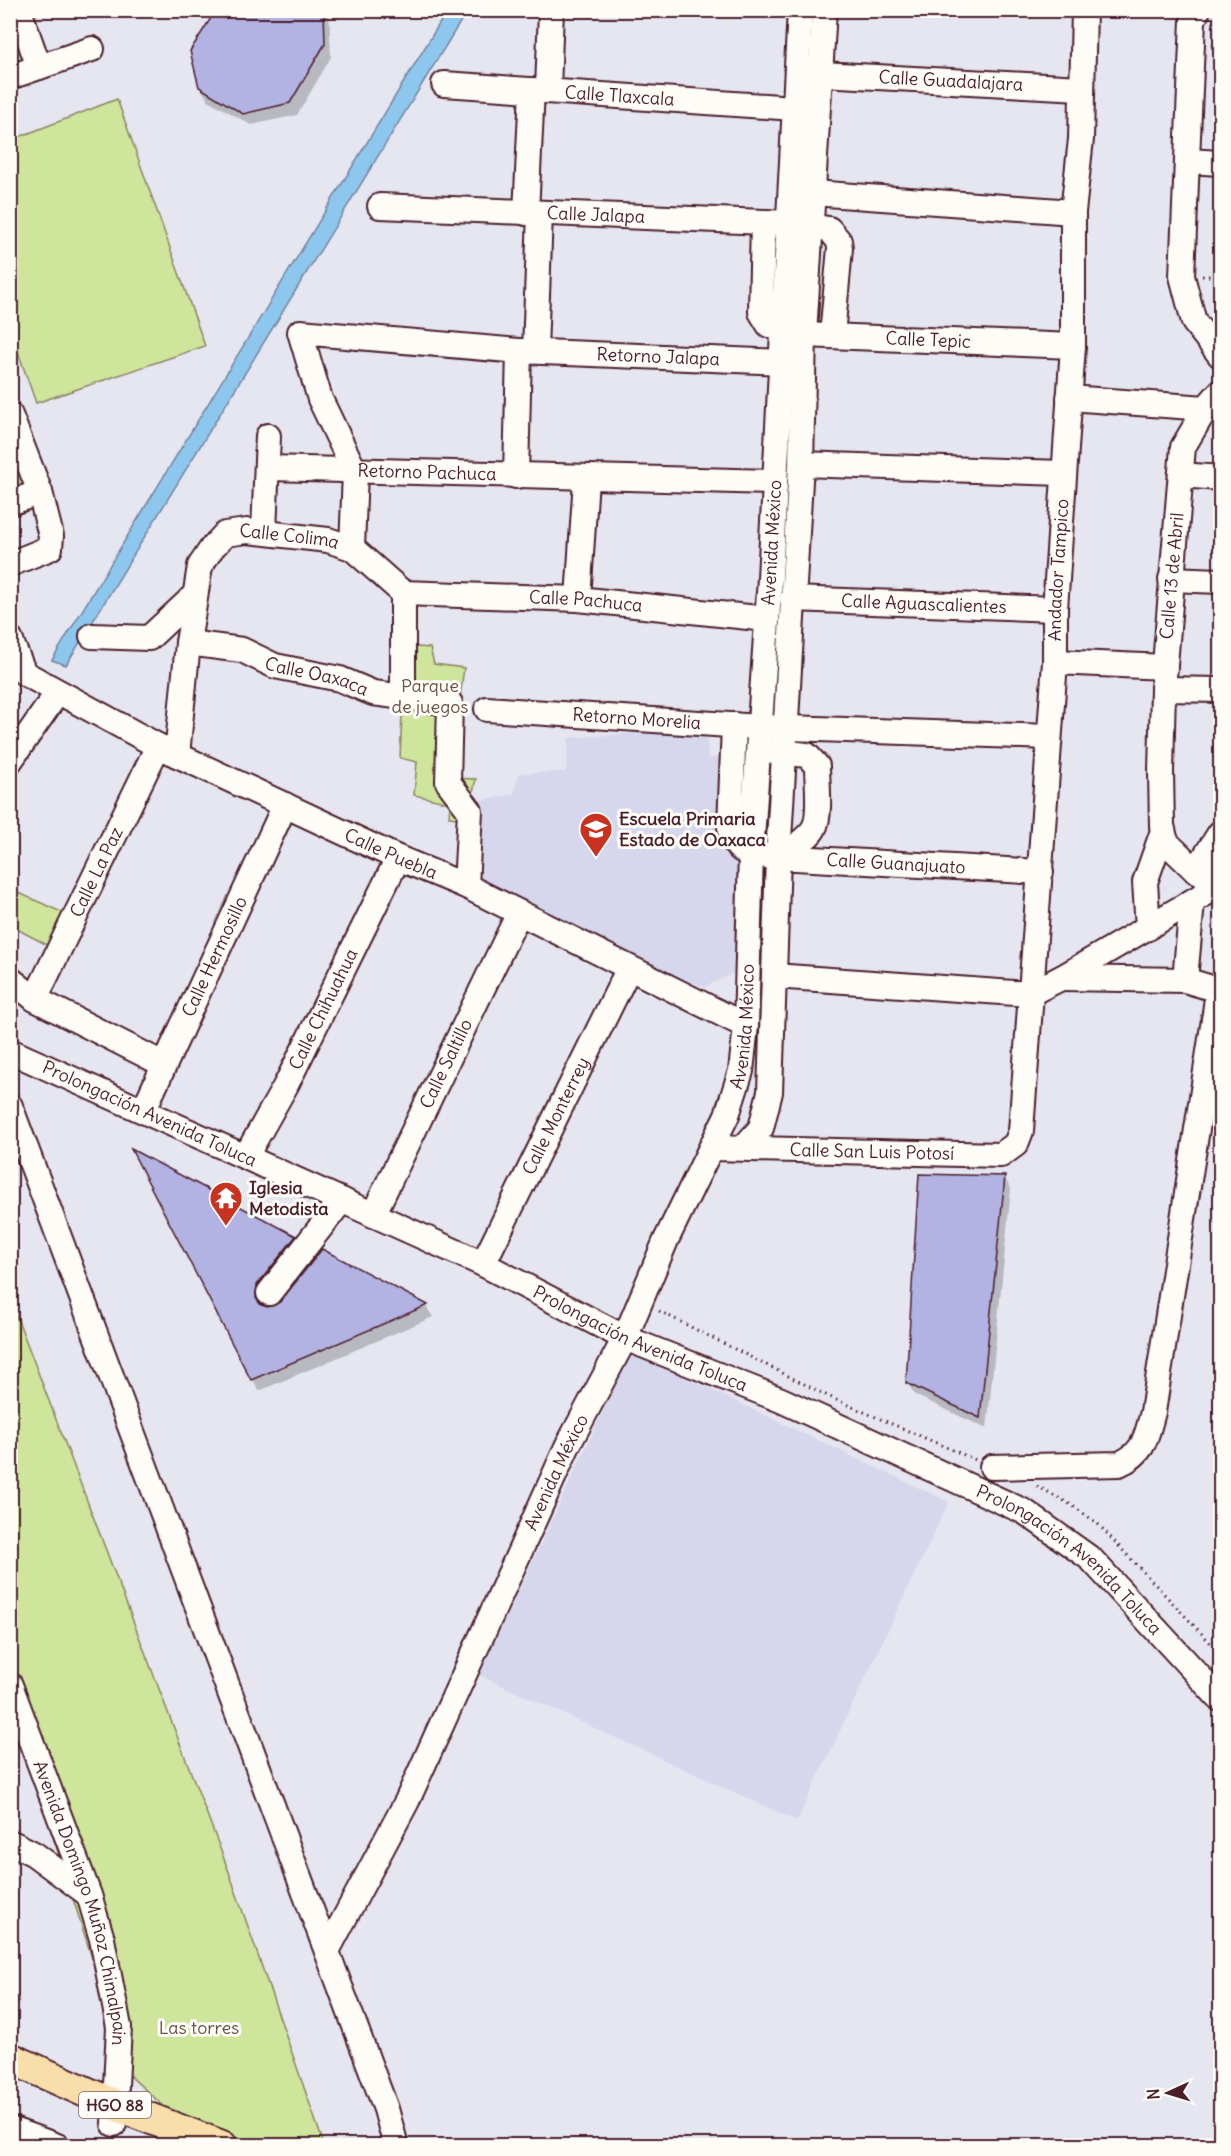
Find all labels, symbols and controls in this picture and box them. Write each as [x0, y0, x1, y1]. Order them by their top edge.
street label: Calle Guadalajara [878, 65, 1024, 96]
street label: Calle Tlaxcala [564, 80, 675, 111]
street label: Calle Jalapa [546, 201, 645, 228]
street label: Calle Tepic [885, 326, 971, 353]
street label: Retorno Jalapa [596, 342, 720, 370]
street label: Retorno Pachuca [357, 458, 497, 485]
street label: Avenida México [756, 479, 786, 606]
street label: Andador Tampico [1043, 498, 1074, 641]
street label: Calle 13 de Abril [1155, 512, 1188, 640]
street label: Calle Colima [238, 518, 342, 554]
street label: Calle Pachuca [529, 585, 644, 617]
street label: Calle Aguascalientes [841, 589, 1007, 618]
street label: Calle Oaxaca [261, 651, 372, 701]
park label: Parque de juegos [392, 674, 468, 718]
street label: Retorno Morelia [572, 703, 702, 734]
place label: Escuela Primaria Estado de Oaxaca [619, 807, 766, 851]
school or university icon: Escuela Primaria Estado de Oaxaca [578, 811, 614, 858]
street label: Calle La Paz [65, 823, 128, 921]
street label: Calle Puebla [341, 823, 441, 884]
street label: Calle Guanajuato [826, 848, 966, 879]
street label: Calle Hermosillo [176, 892, 252, 1020]
street label: Calle Chihuahua [283, 945, 363, 1073]
street label: Avenida México [724, 964, 759, 1092]
street label: Calle Saltillo [414, 1015, 477, 1112]
street label: Calle Monterrey [517, 1053, 594, 1179]
street label: Prolongación Avenida Toluca [39, 1055, 261, 1172]
street label: Calle San Luis Potosí [789, 1138, 955, 1165]
place label: Iglesia Metodista [249, 1176, 329, 1220]
temple icon: Iglesia Metodista [208, 1180, 244, 1227]
street label: Prolongación Avenida Toluca [529, 1280, 751, 1396]
street label: Avenida México [519, 1410, 593, 1534]
street label: Prolongación Avenida Toluca [973, 1479, 1167, 1639]
street label: Avenida Domingo Muñoz Chimalpain [28, 1757, 132, 2046]
park label: Las torres [159, 2016, 239, 2039]
north arrow [1138, 2063, 1198, 2123]
text: N [1143, 2088, 1163, 2100]
road number: HGO 88 [79, 2092, 151, 2118]

